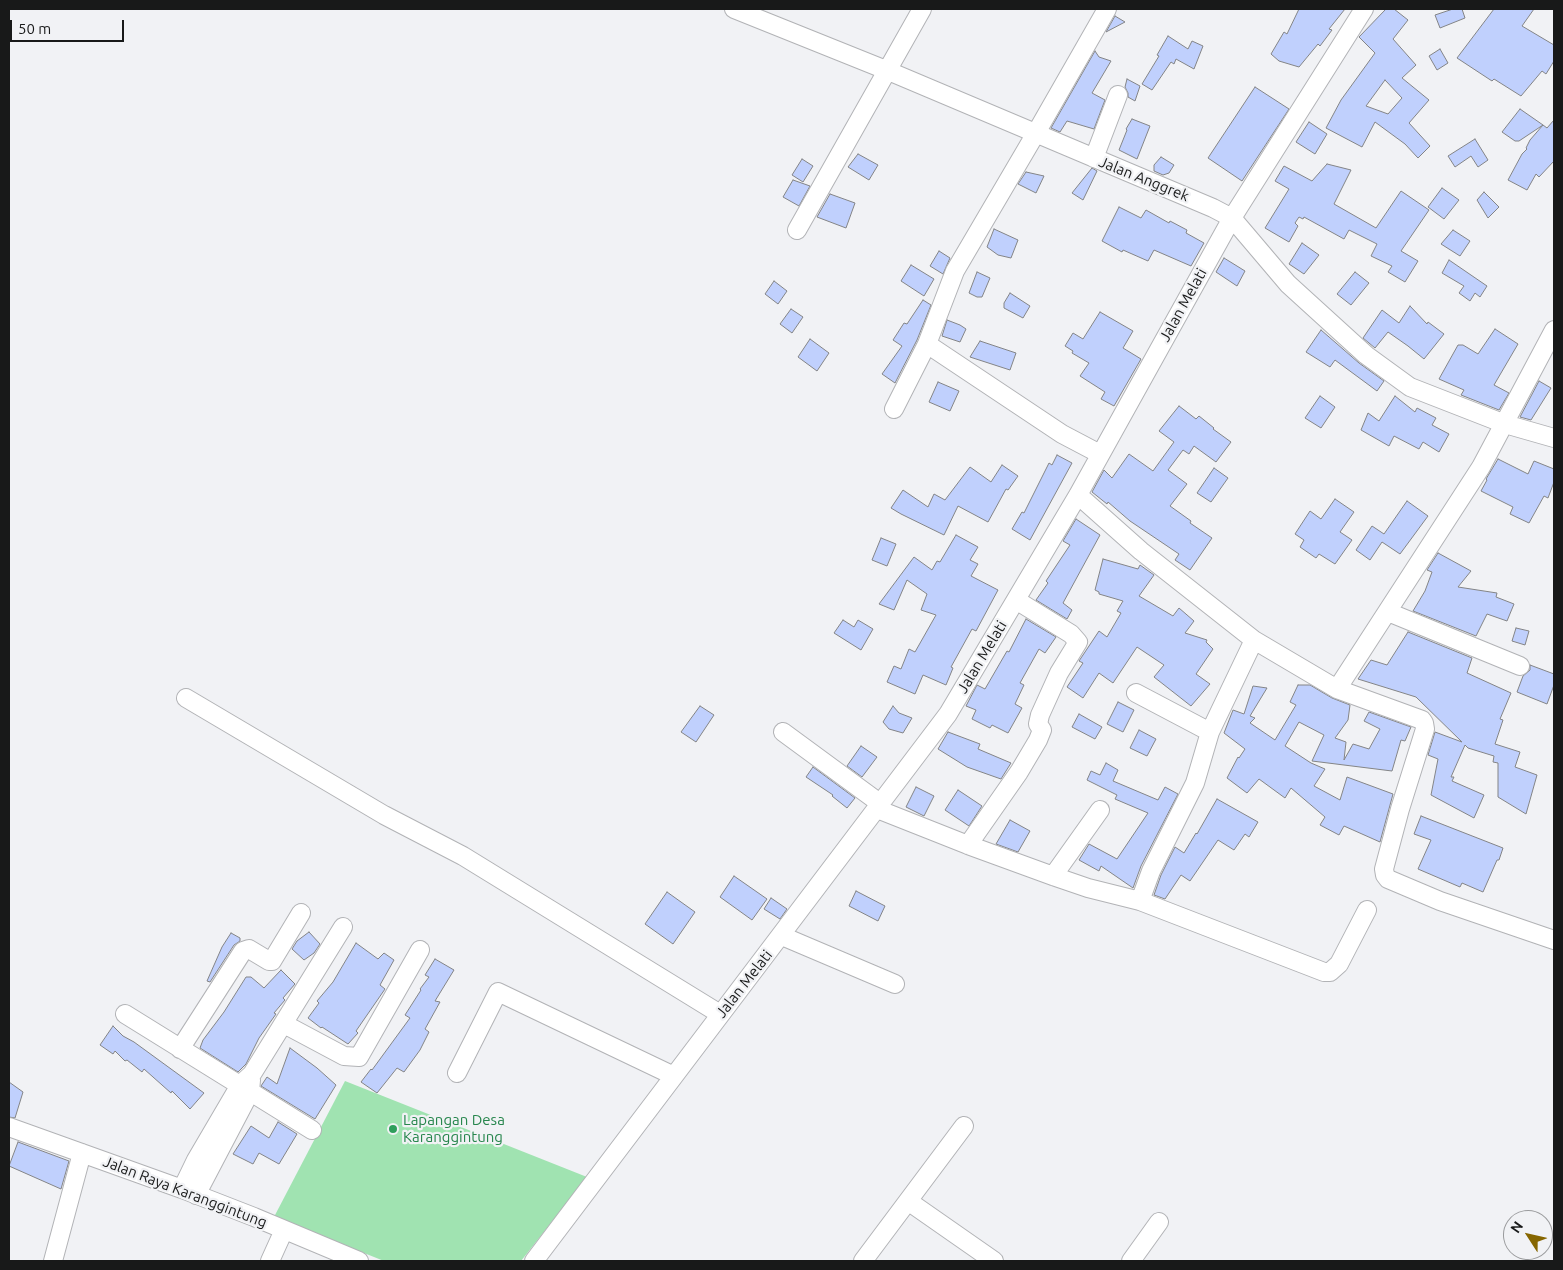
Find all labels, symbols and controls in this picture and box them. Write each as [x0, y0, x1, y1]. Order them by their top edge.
scale bar [12, 10, 126, 42]
text: 50 m [18, 20, 51, 37]
street label: Jalan Anggrek [1096, 153, 1192, 205]
street label: Jalan Melati [1155, 265, 1211, 345]
street label: Jalan Melati [953, 618, 1011, 696]
street label: Jalan Melati [712, 946, 776, 1022]
place label: Lapangan Desa Karanggintung [403, 1111, 505, 1146]
marker: Lapangan Desa Karanggintung [387, 1123, 399, 1135]
street label: Jalan Raya Karanggintung [101, 1152, 269, 1232]
north arrow [1503, 1210, 1553, 1260]
text: N [1507, 1218, 1526, 1236]

